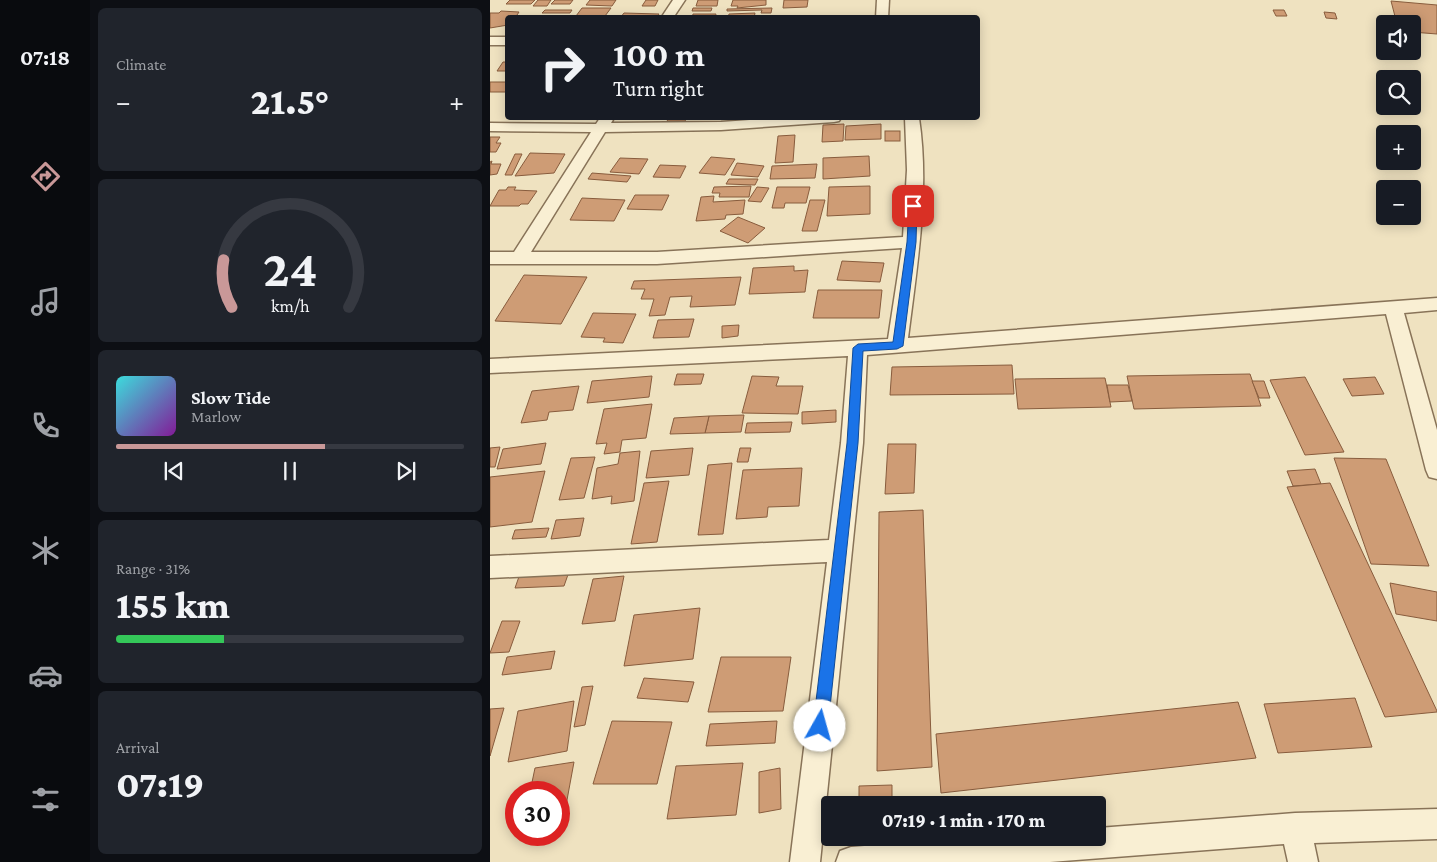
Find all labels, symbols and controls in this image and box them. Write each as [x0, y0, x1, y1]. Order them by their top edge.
map controls [1376, 15, 1421, 225]
button: sound [1376, 15, 1421, 60]
icon: right [530, 35, 595, 100]
text: 100 m [613, 35, 705, 74]
text: 07:18 [20, 45, 70, 70]
text: Climate [116, 56, 166, 73]
button: search [1376, 70, 1421, 115]
text: Turn right [613, 76, 704, 101]
text: 21.5° [250, 80, 330, 122]
text: − [116, 86, 131, 117]
text: + [449, 86, 464, 117]
button: + [1376, 125, 1421, 170]
icon: directions [28, 159, 63, 194]
button: − [1376, 180, 1421, 225]
pin [892, 185, 934, 227]
icon: arrive [899, 192, 927, 220]
text: 24 [263, 239, 317, 297]
icon: music [28, 284, 63, 319]
text: km/h [271, 296, 310, 316]
text: Slow Tide [191, 387, 271, 408]
icon: phone [28, 408, 63, 443]
text: Marlow [191, 408, 241, 425]
icon: previous [160, 457, 188, 485]
icon: pause [276, 457, 304, 485]
icon: next [392, 457, 420, 485]
icon: climate [28, 533, 63, 568]
text: Range · 31% [116, 560, 190, 577]
text: 155 km [116, 584, 230, 626]
icon: car [28, 658, 63, 693]
position arrow [793, 699, 845, 751]
text: Arrival [116, 739, 160, 756]
text: 07:19 [116, 763, 204, 805]
speed limit sign: 30 [505, 781, 570, 846]
icon: filters [28, 782, 63, 817]
text: 07:19 · 1 min · 170 m [882, 810, 1045, 831]

